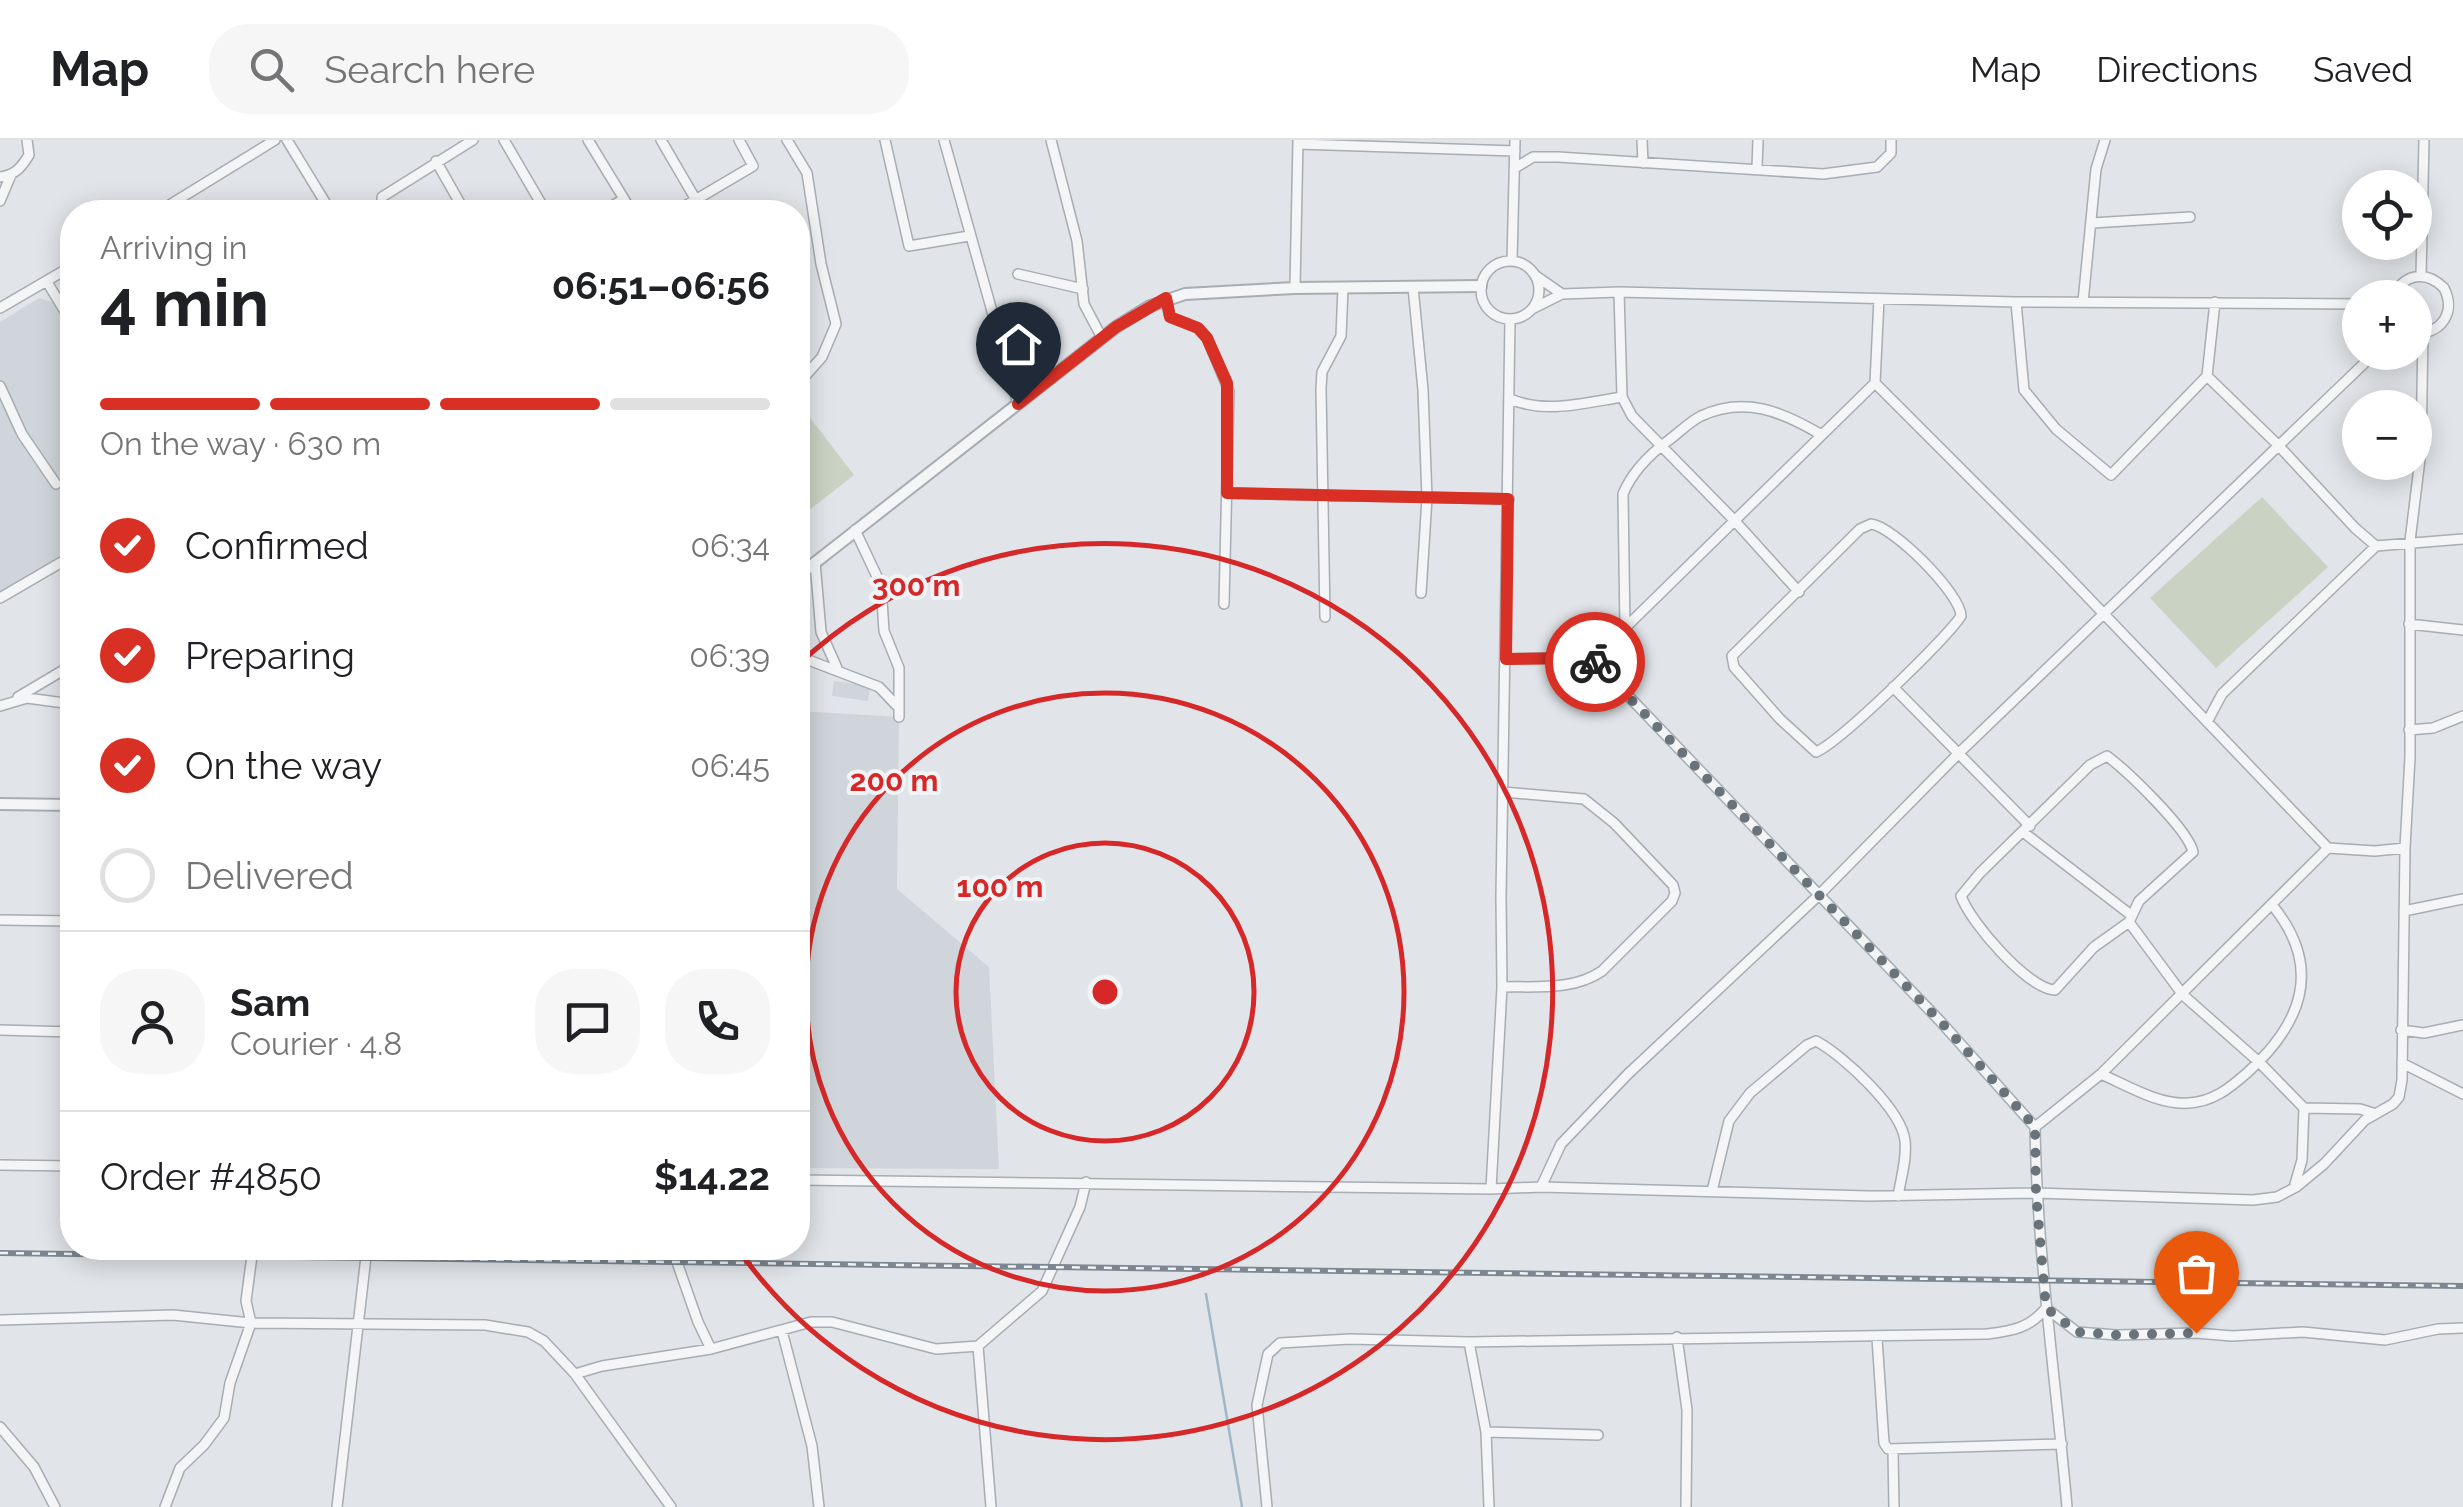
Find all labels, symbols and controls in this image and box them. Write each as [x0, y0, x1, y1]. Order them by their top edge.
search box [209, 24, 909, 114]
text: Map [50, 41, 149, 97]
icon: search [244, 42, 299, 97]
text: Search here [324, 47, 535, 92]
text: Map [1970, 49, 2041, 90]
text: Directions [2096, 49, 2258, 90]
text: Saved [2313, 49, 2413, 90]
map controls [2342, 170, 2432, 480]
button: locate [2342, 170, 2432, 260]
text: Arriving in [100, 229, 247, 266]
text: 06:51–06:56 [552, 263, 770, 308]
text: 4 min [100, 265, 269, 341]
button: + [2342, 280, 2432, 370]
pin [976, 302, 1061, 405]
icon: home [991, 317, 1046, 372]
button: − [2342, 390, 2432, 480]
text: On the way · 630 m [100, 425, 381, 462]
icon: check [100, 518, 155, 573]
text: Confirmed [185, 523, 369, 568]
text: 06:34 [691, 527, 770, 564]
text: 300 m [872, 568, 960, 603]
courier [1545, 612, 1645, 712]
icon: check [100, 628, 155, 683]
text: Preparing [185, 633, 355, 678]
icon: bike [1568, 635, 1623, 690]
text: 06:39 [689, 637, 770, 674]
icon: check [100, 738, 155, 793]
text: On the way [185, 743, 382, 788]
text: 06:45 [690, 747, 770, 784]
text: 200 m [850, 763, 938, 798]
text: Delivered [185, 853, 354, 898]
text: 100 m [957, 869, 1043, 904]
button: person [100, 969, 205, 1074]
button: chat [535, 969, 640, 1074]
button: phone [665, 969, 770, 1074]
centre of rings [1087, 974, 1123, 1010]
text: Sam [230, 980, 310, 1025]
text: Courier · 4.8 [230, 1025, 402, 1062]
text: Order #4850 [100, 1154, 322, 1199]
text: $14.22 [654, 1154, 770, 1199]
pin [2154, 1231, 2239, 1334]
icon: bag [2169, 1246, 2224, 1301]

